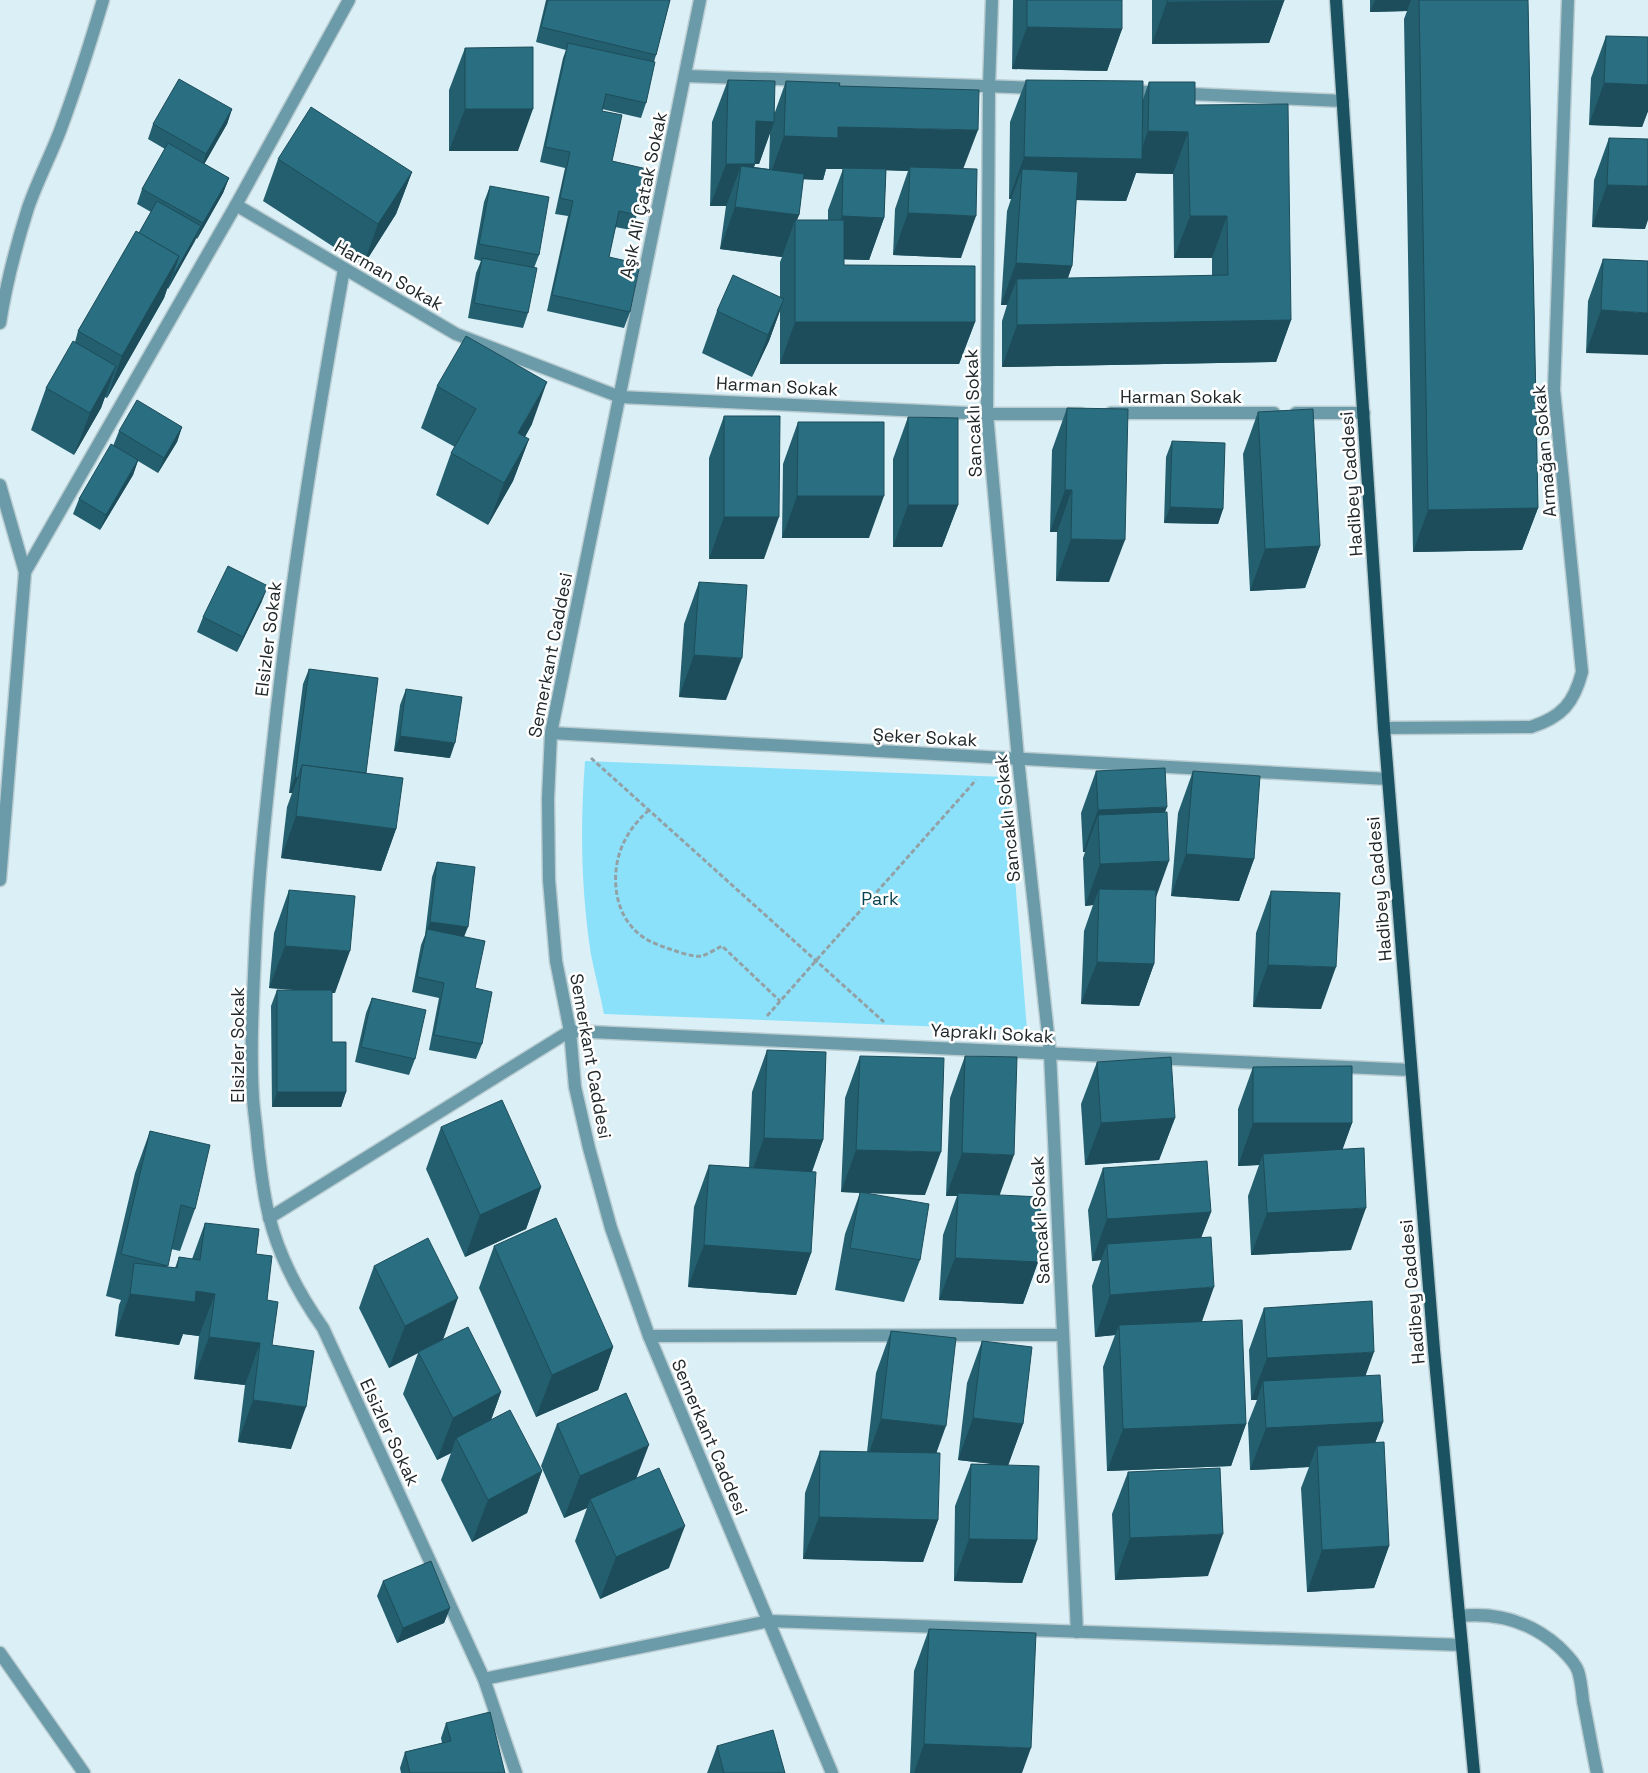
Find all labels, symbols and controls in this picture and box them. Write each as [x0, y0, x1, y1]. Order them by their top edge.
street label: Aşık Ali Çatak Sokak [614, 109, 672, 281]
street label: Harman Sokak [330, 235, 448, 316]
street label: Sancaklı Sokak [959, 348, 987, 478]
street label: Harman Sokak [715, 371, 839, 401]
street label: Armağan Sokak [1527, 383, 1561, 518]
street label: Harman Sokak [1120, 385, 1242, 408]
street label: Hadibey Caddesi [1334, 411, 1368, 557]
street label: Semerkant Caddesi [523, 571, 577, 739]
street label: Elsizler Sokak [250, 580, 287, 698]
street label: Şeker Sokak [872, 723, 978, 751]
street label: Sancaklı Sokak [989, 753, 1025, 883]
street label: Hadibey Caddesi [1361, 816, 1397, 962]
park label: Park [861, 887, 899, 910]
street label: Semerkant Caddesi [565, 972, 617, 1140]
street label: Elsizler Sokak [226, 987, 249, 1103]
street label: Yapraklı Sokak [930, 1018, 1054, 1048]
street label: Sancaklı Sokak [1025, 1155, 1055, 1285]
street label: Hadibey Caddesi [1394, 1219, 1430, 1365]
street label: Semerkant Caddesi [667, 1355, 753, 1519]
street label: Elsizler Sokak [355, 1375, 425, 1490]

